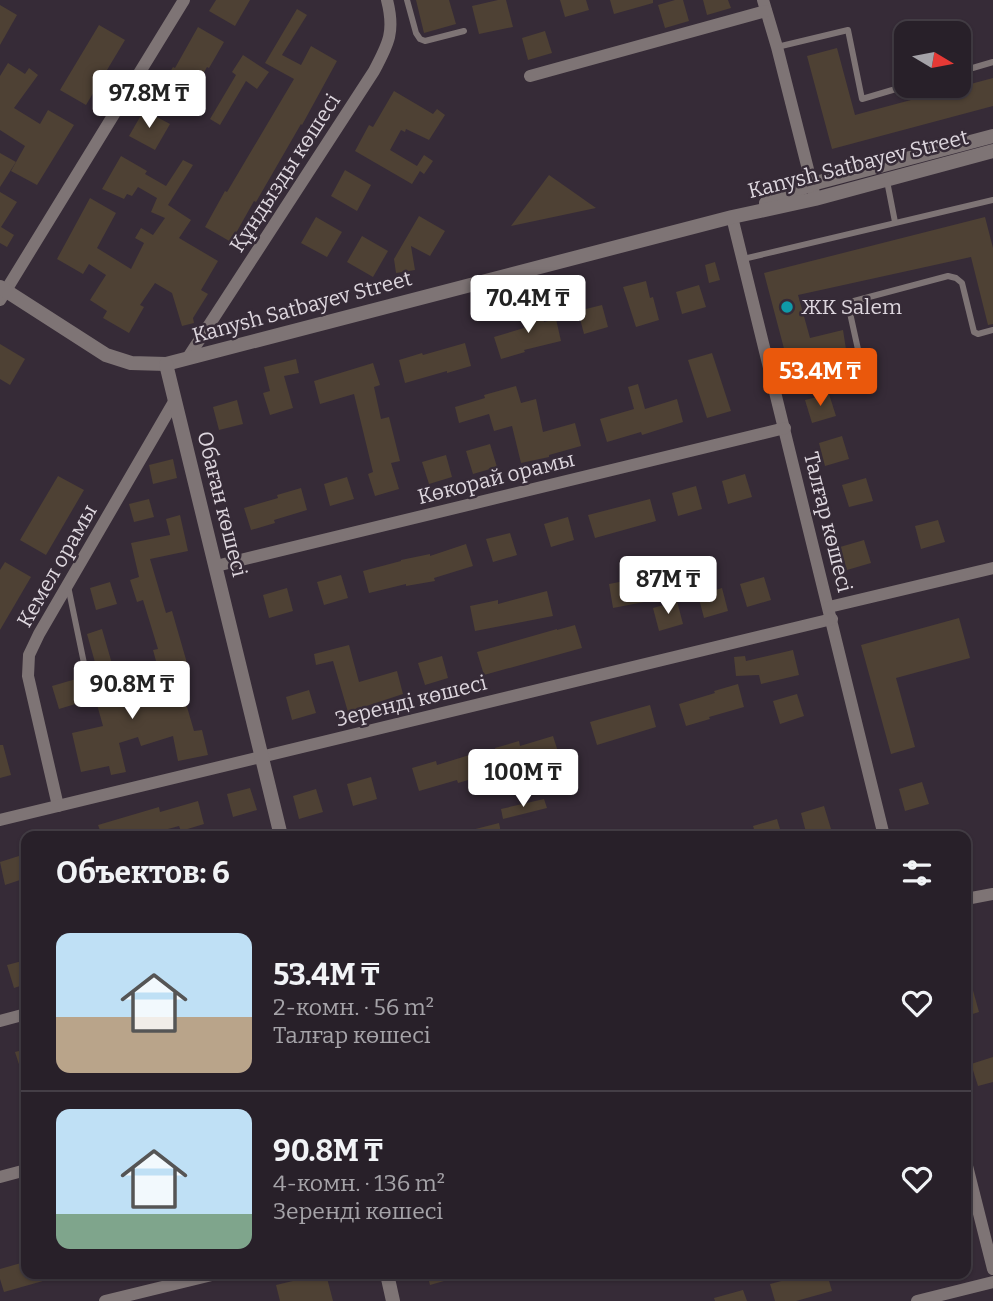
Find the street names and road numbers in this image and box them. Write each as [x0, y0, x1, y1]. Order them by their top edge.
street label: Құндызды көшесі [224, 89, 346, 257]
street label: Kanysh Satbayev Street [745, 124, 971, 204]
street label: Kanysh Satbayev Street [189, 265, 415, 349]
street label: Обаған көшесі [191, 428, 253, 580]
street label: Көкорай орамы [415, 446, 577, 510]
street label: Талғар көшесі [798, 449, 858, 595]
street label: Кемел орамы [11, 500, 103, 632]
street label: Зеренді көшесі [333, 670, 489, 732]

